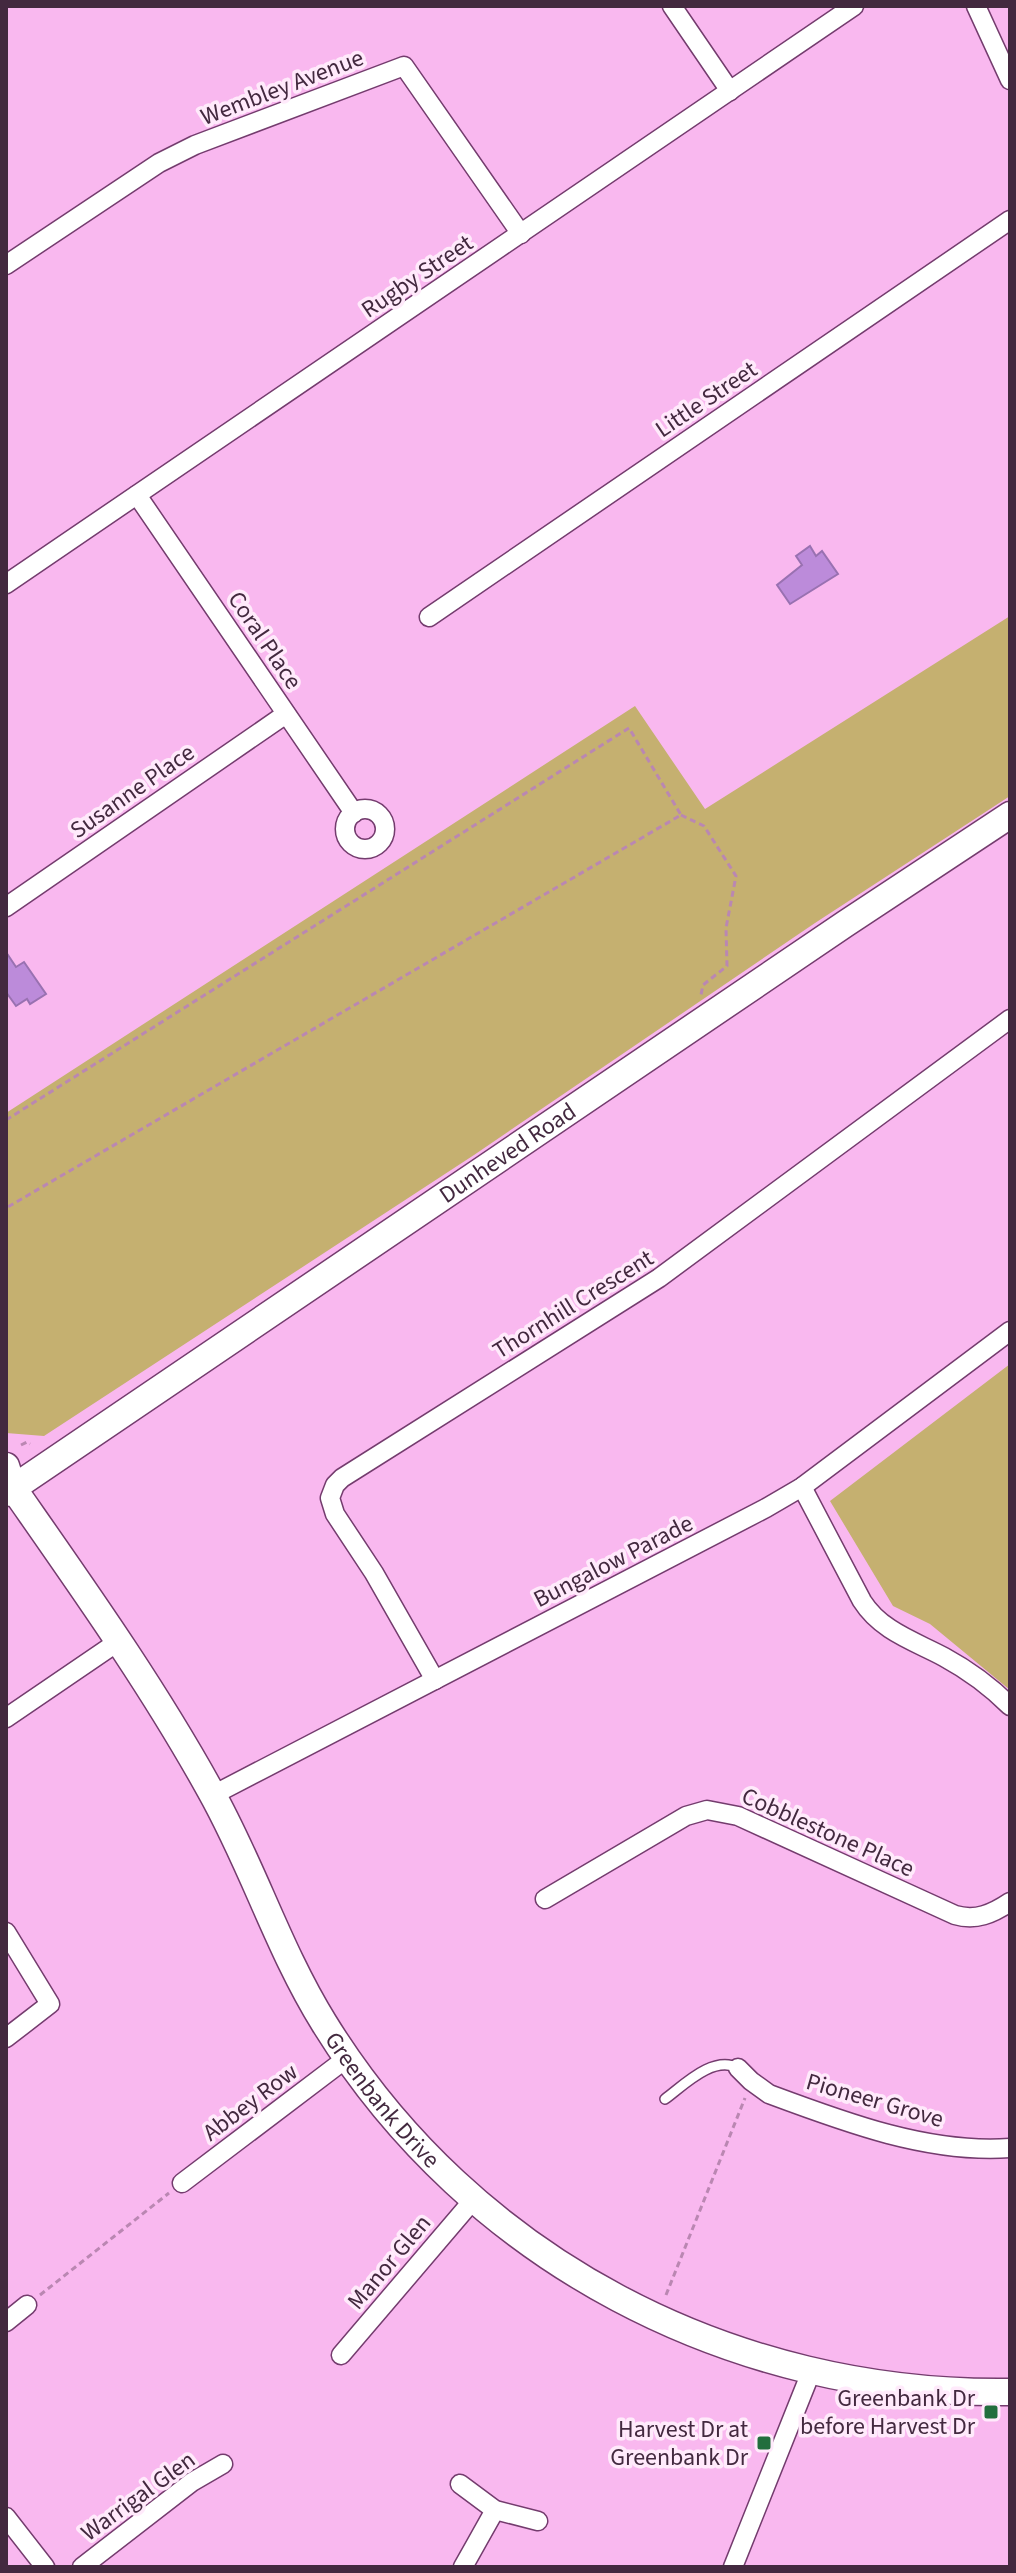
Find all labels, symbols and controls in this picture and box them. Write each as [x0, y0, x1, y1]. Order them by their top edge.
street label: Wembley Avenue [196, 40, 369, 135]
street label: Rugby Street [354, 226, 480, 327]
street label: Little Street [648, 352, 764, 446]
street label: Coral Place [219, 584, 310, 696]
street label: Susanne Place [63, 735, 202, 847]
street label: Dunheved Road [432, 1094, 583, 1212]
street label: Thornhill Crescent [486, 1241, 660, 1368]
street label: Bungalow Parade [527, 1506, 699, 1617]
street label: Cobblestone Place [736, 1779, 920, 1886]
street label: Greenbank Drive [316, 2025, 448, 2176]
street label: Abbey Row [195, 2055, 305, 2150]
street label: Pioneer Grove [802, 2064, 948, 2137]
street label: Manor Glen [339, 2207, 440, 2318]
place label: Greenbank Dr before Harvest Dr [800, 2381, 976, 2444]
marker: Greenbank Dr before Harvest Dr [982, 2403, 1000, 2421]
place label: Harvest Dr at Greenbank Dr [610, 2412, 749, 2475]
marker: Harvest Dr at Greenbank Dr [755, 2434, 773, 2452]
street label: Warrigal Glen [74, 2443, 203, 2550]

